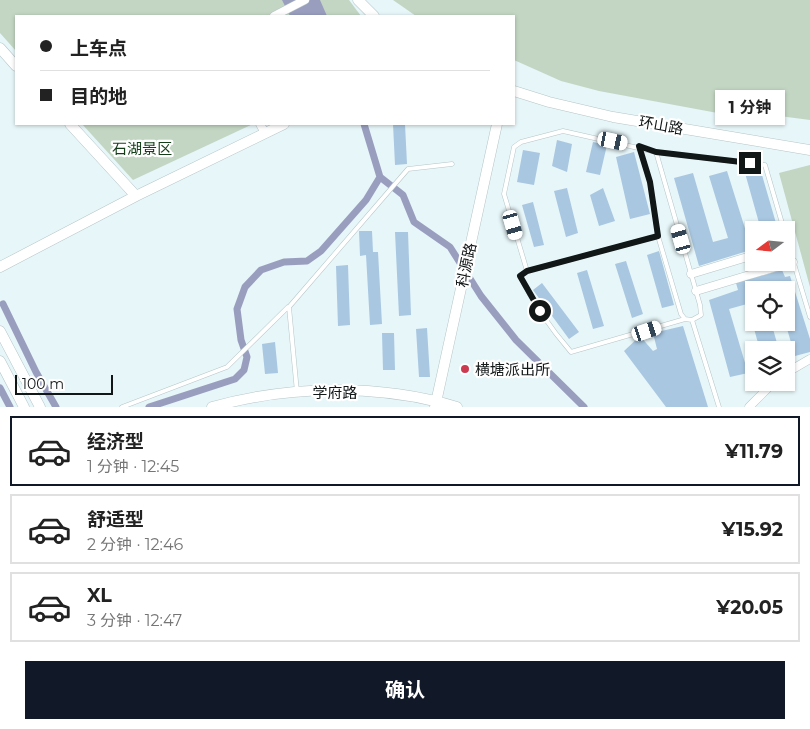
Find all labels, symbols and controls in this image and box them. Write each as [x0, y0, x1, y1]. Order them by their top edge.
text: 上车点 [70, 37, 127, 60]
text: 目的地 [70, 85, 127, 108]
callout: 1 分钟 [715, 90, 785, 126]
text: 1 分钟 [729, 98, 771, 117]
street label: 环山路 [637, 112, 685, 138]
car [596, 131, 629, 151]
park label: 石湖景区 [112, 139, 172, 158]
route end [739, 152, 761, 174]
car [501, 209, 524, 241]
north arrow [745, 221, 795, 271]
map controls [745, 221, 795, 391]
car [669, 223, 692, 255]
street label: 科源路 [452, 241, 480, 289]
button: locate [745, 281, 795, 331]
route start [529, 300, 551, 322]
car [630, 319, 663, 343]
button: layers [745, 341, 795, 391]
place label: 横塘派出所 [475, 360, 550, 379]
marker: 横塘派出所 [459, 363, 471, 375]
scale bar [15, 372, 112, 395]
text: 100 m [22, 375, 64, 393]
street label: 学府路 [312, 383, 358, 402]
icon: car [27, 429, 72, 474]
text: 经济型 [87, 430, 144, 453]
text: ¥11.79 [725, 440, 783, 463]
text: 1 分钟 · 12:45 [87, 457, 179, 476]
icon: car [27, 507, 72, 552]
text: 舒适型 [87, 508, 144, 531]
text: ¥15.92 [721, 518, 783, 541]
text: 2 分钟 · 12:46 [87, 535, 183, 554]
text: XL [87, 584, 112, 607]
icon: car [27, 585, 72, 630]
text: ¥20.05 [716, 596, 783, 619]
text: 3 分钟 · 12:47 [87, 611, 182, 630]
button: 确认 [25, 661, 785, 719]

